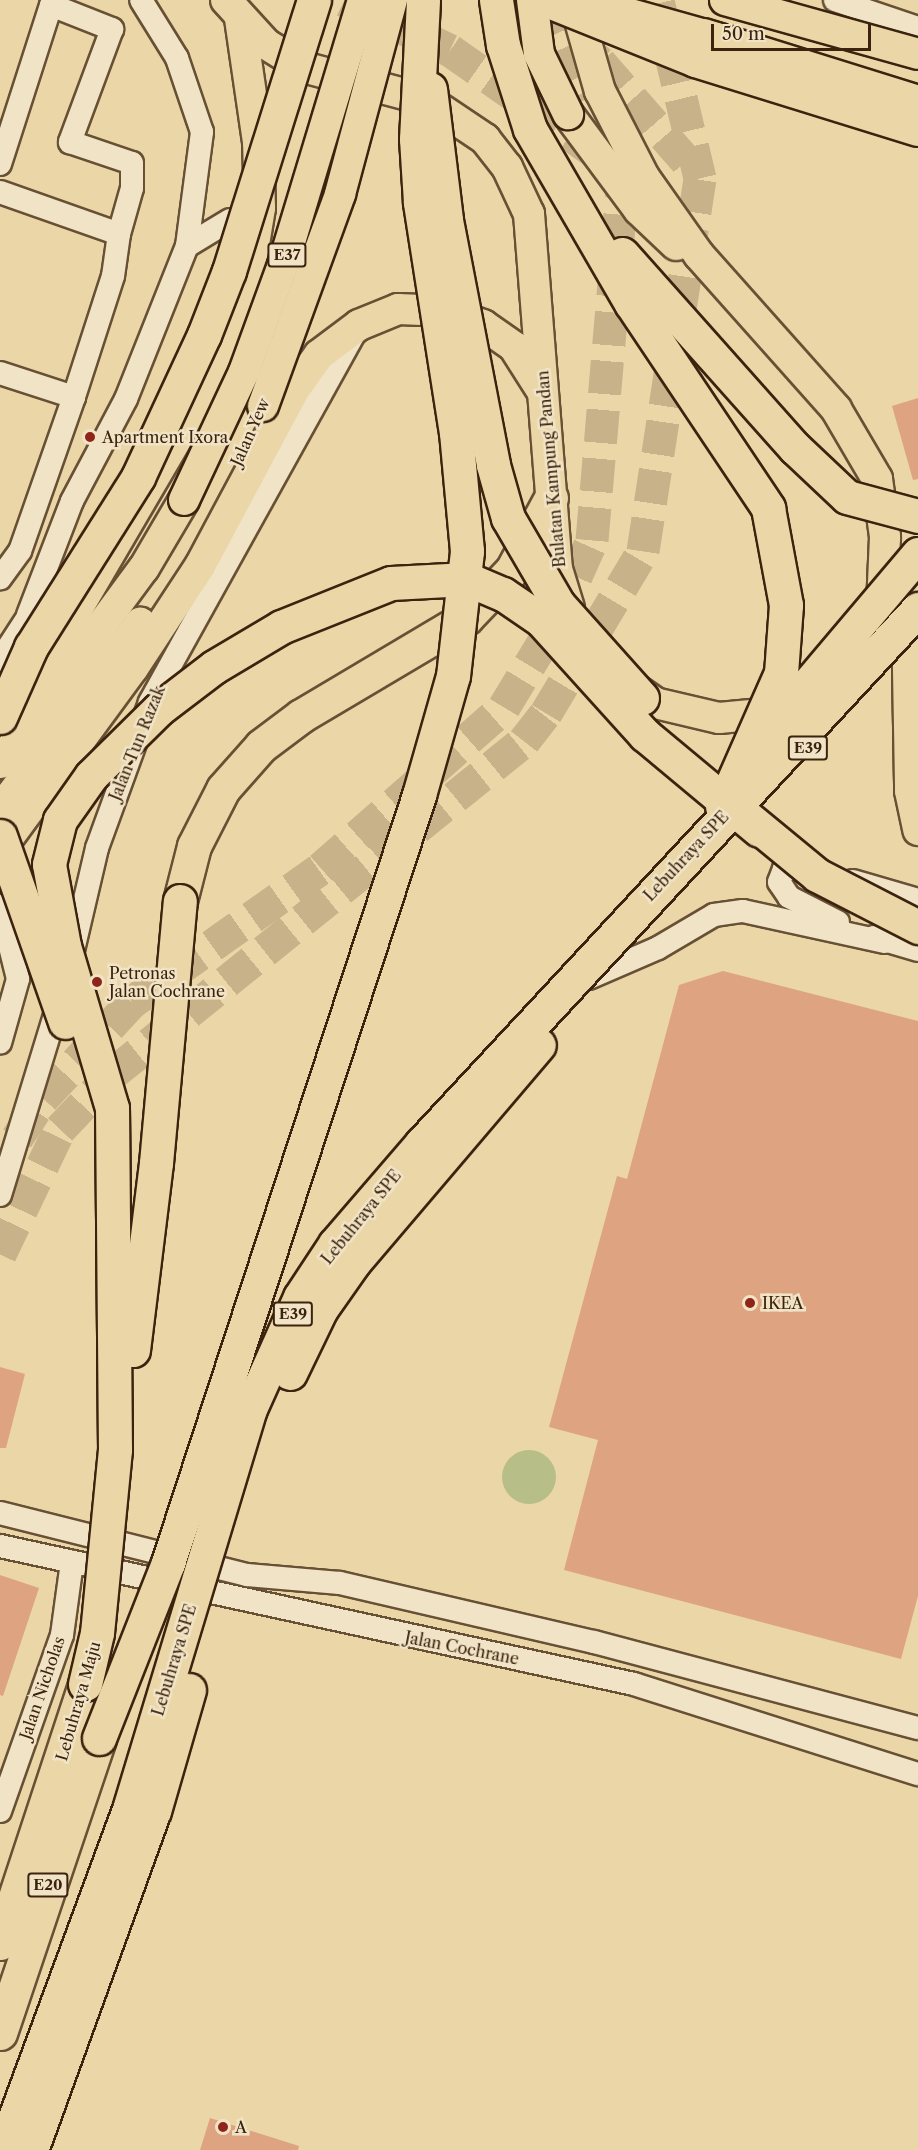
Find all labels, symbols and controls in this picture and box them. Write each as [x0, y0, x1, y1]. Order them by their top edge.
scale bar [714, 12, 874, 50]
text: 50 m [722, 23, 765, 45]
road number: E37 [266, 243, 308, 267]
street label: Bulatan Kampung Pandan [533, 370, 569, 568]
street label: Jalan Yew [226, 395, 274, 469]
place label: Apartment Ixora [102, 427, 228, 447]
marker: Apartment Ixora [83, 430, 97, 444]
street label: Jalan Tun Razak [105, 682, 169, 804]
road number: E39 [787, 736, 829, 760]
street label: Lebuhraya SPE [639, 807, 733, 905]
place label: Petronas Jalan Cochrane [109, 963, 225, 1001]
marker: Petronas Jalan Cochrane [90, 975, 104, 989]
street label: Lebuhraya SPE [317, 1166, 405, 1268]
place label: IKEA [762, 1293, 803, 1313]
marker: IKEA [743, 1296, 757, 1310]
road number: E39 [272, 1302, 314, 1326]
street label: Lebuhraya SPE [148, 1602, 200, 1718]
street label: Jalan Cochrane [403, 1628, 521, 1668]
street label: Jalan Nicholas [15, 1634, 69, 1742]
street label: Lebuhraya Maju [52, 1639, 104, 1763]
road number: E20 [27, 1873, 69, 1897]
place label: A [235, 2117, 247, 2137]
marker: A [216, 2120, 230, 2134]

